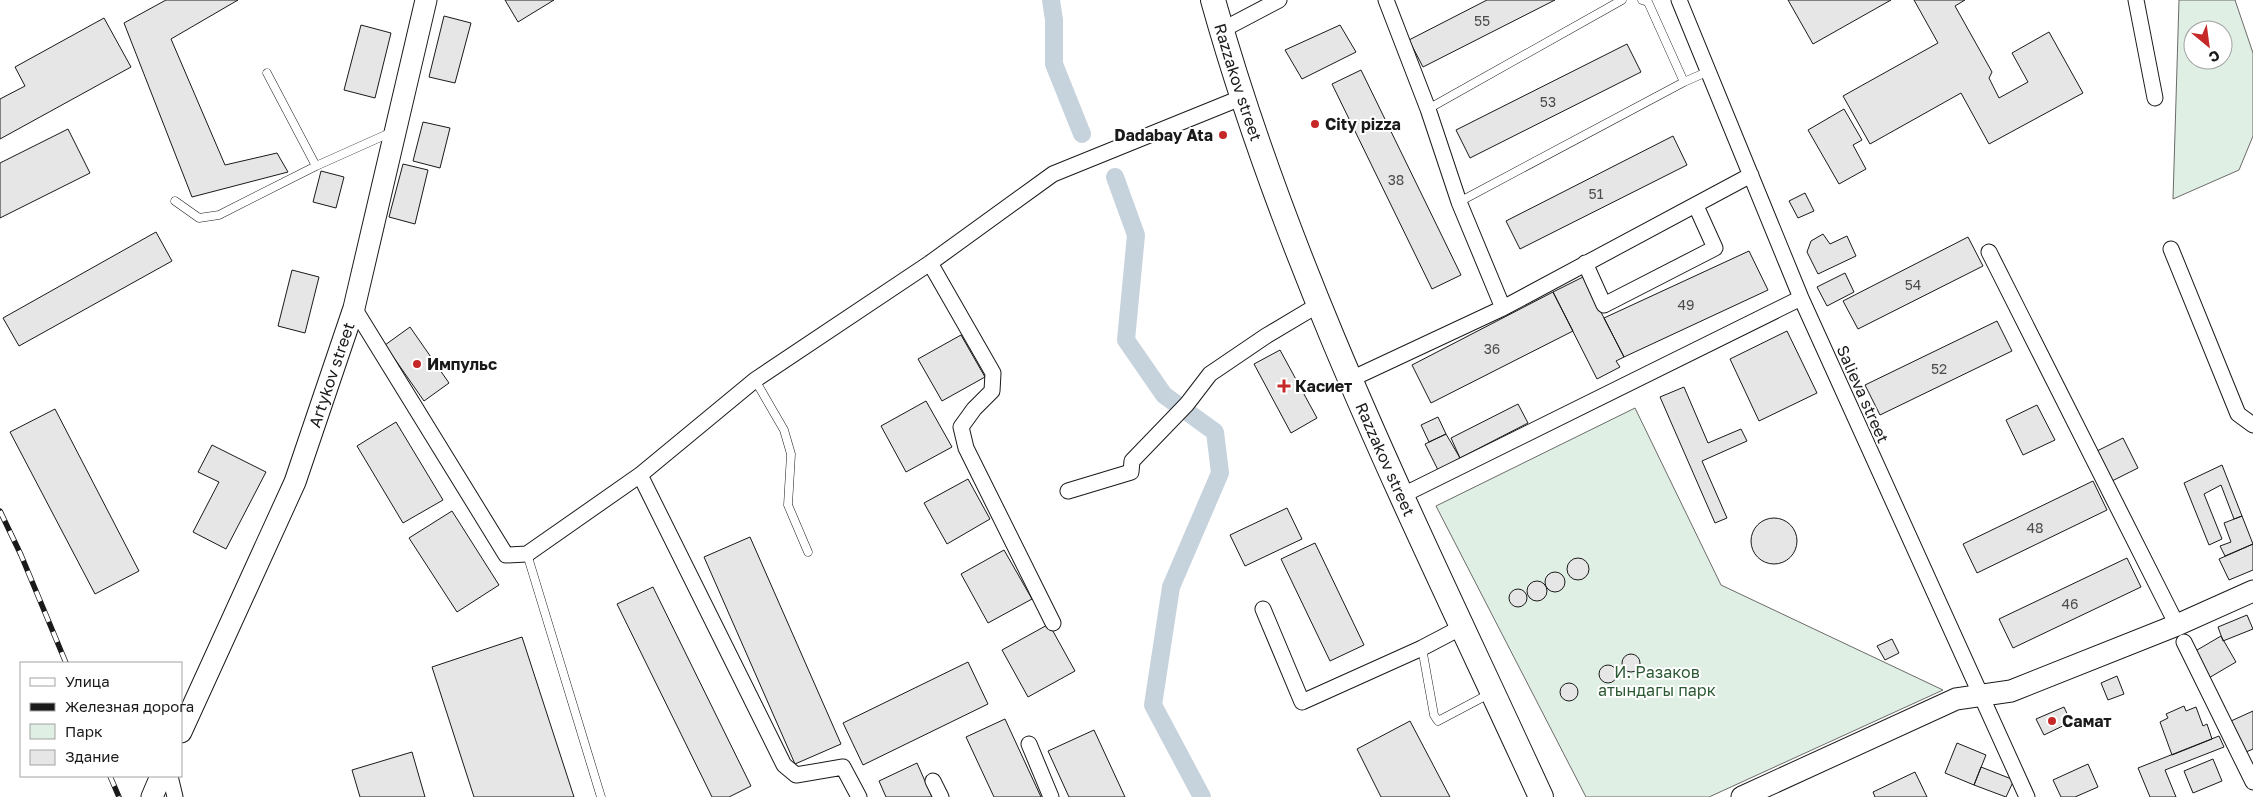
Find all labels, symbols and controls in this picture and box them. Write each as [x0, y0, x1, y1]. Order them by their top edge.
house number: 55 [1474, 12, 1490, 29]
north arrow [2183, 20, 2233, 70]
street label: Razzakov street [1210, 21, 1266, 144]
text: С [2206, 47, 2223, 67]
house number: 53 [1540, 93, 1556, 110]
place label: City pizza [1325, 114, 1401, 134]
marker: City pizza [1309, 118, 1321, 130]
place label: Dadabay Ata [1114, 125, 1213, 145]
marker: Dadabay Ata [1217, 129, 1229, 141]
house number: 38 [1388, 171, 1404, 188]
house number: 51 [1589, 185, 1604, 202]
house number: 54 [1905, 276, 1921, 293]
house number: 49 [1677, 296, 1695, 313]
street label: Artykov street [304, 319, 358, 430]
house number: 36 [1484, 340, 1500, 357]
street label: Salieva street [1832, 342, 1894, 446]
place label: Импульс [427, 354, 497, 374]
marker: Импульс [411, 358, 423, 370]
house number: 52 [1931, 360, 1947, 377]
place label: Касиет [1295, 376, 1352, 396]
marker: Касиет [1277, 379, 1291, 393]
street label: Razzakov street [1351, 399, 1420, 519]
house number: 48 [2026, 519, 2044, 536]
house number: 46 [2061, 595, 2079, 612]
legend [20, 662, 182, 777]
park label: И. Разаков атындагы парк [1598, 662, 1716, 700]
text: Улица [65, 672, 110, 690]
text: Железная дорога [65, 697, 194, 715]
place label: Самат [2062, 711, 2112, 731]
marker: Самат [2046, 715, 2058, 727]
text: Парк [65, 722, 103, 740]
text: Здание [65, 747, 119, 765]

